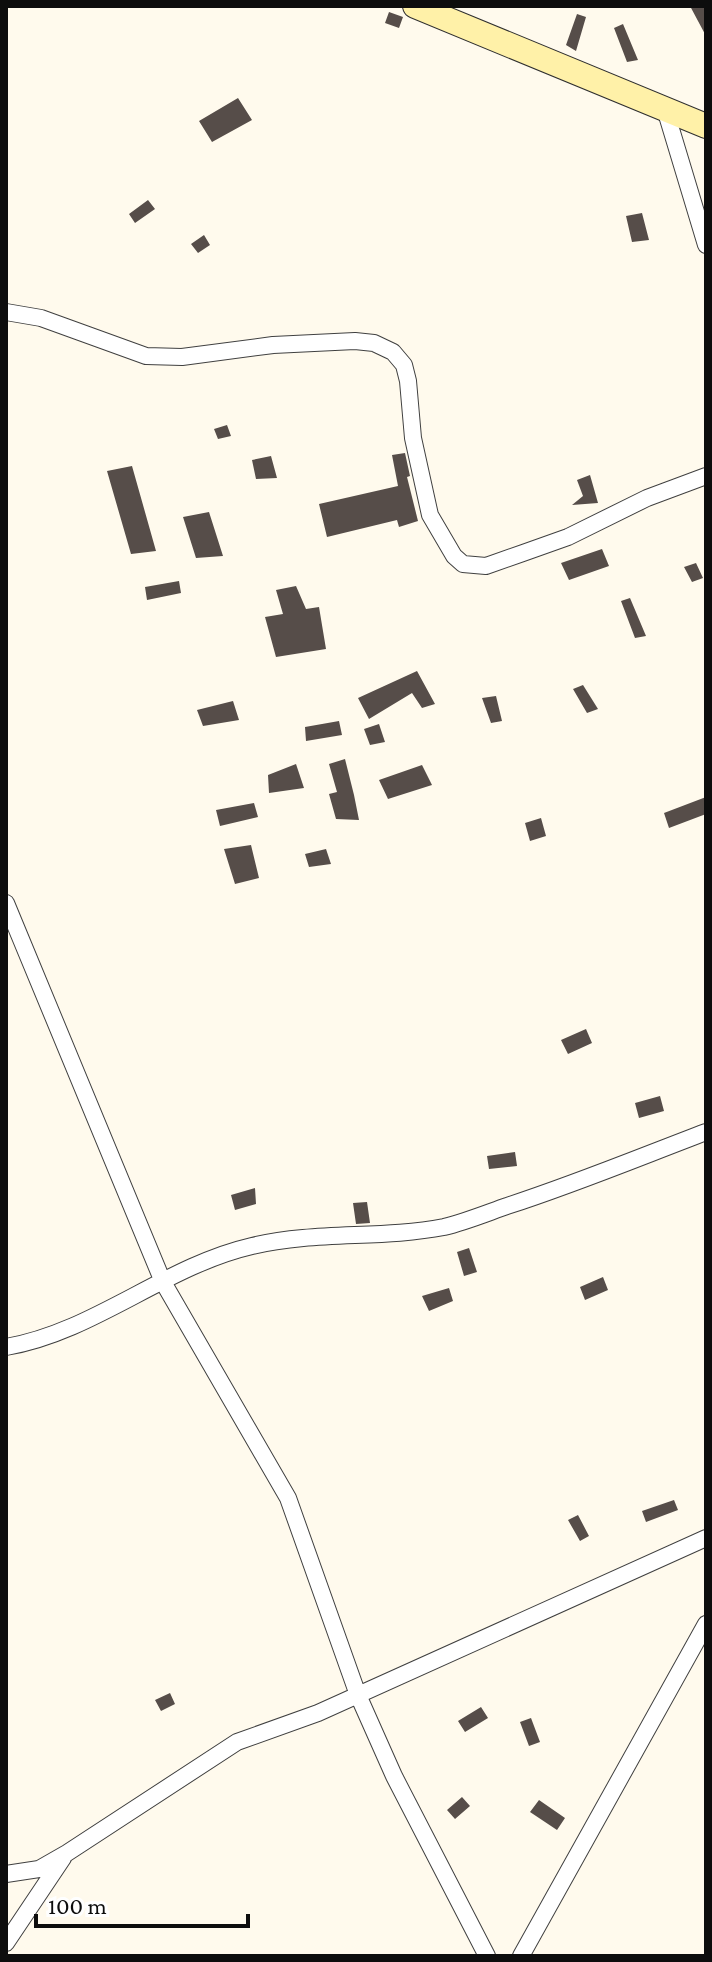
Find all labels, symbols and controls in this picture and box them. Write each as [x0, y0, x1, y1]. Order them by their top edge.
scale bar [36, 1878, 248, 1928]
text: 100 m [48, 1892, 107, 1919]

